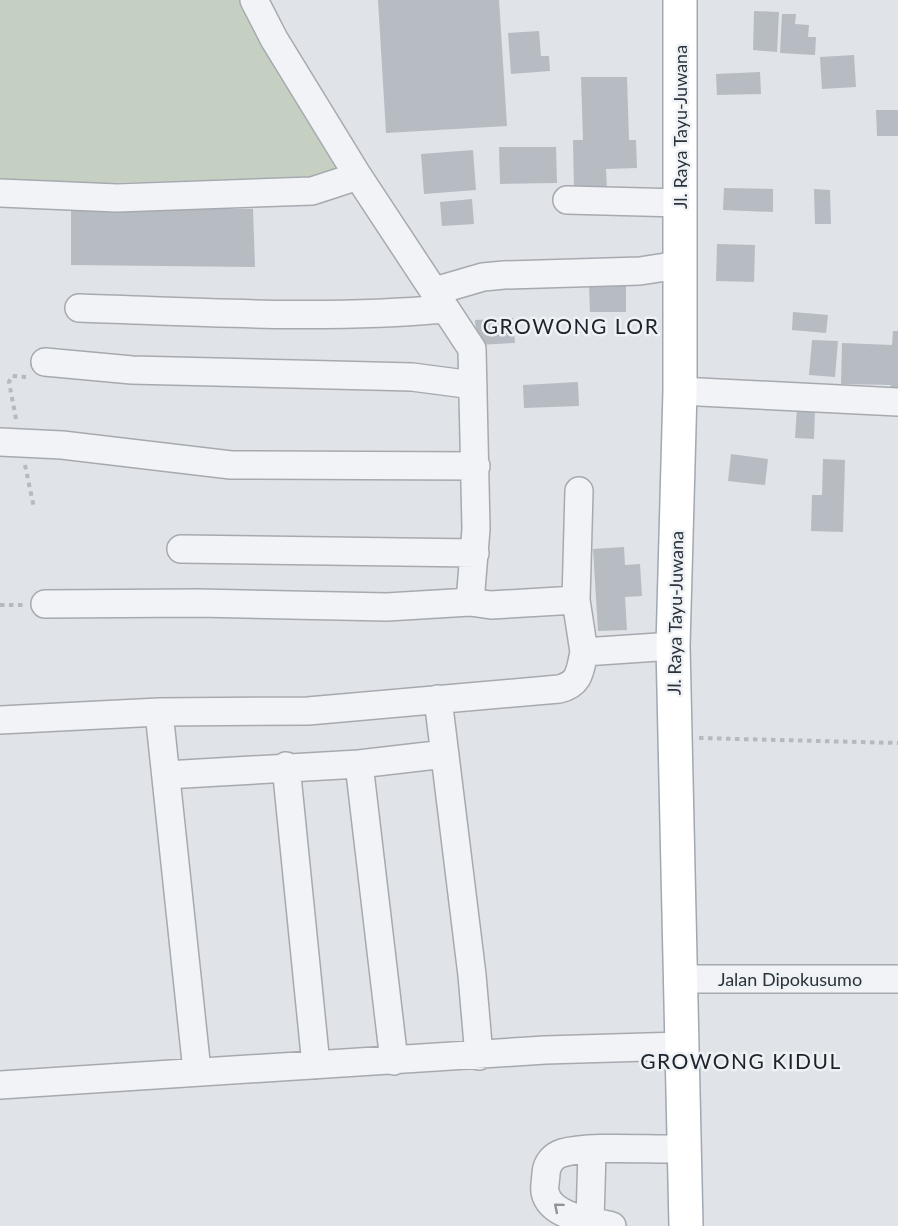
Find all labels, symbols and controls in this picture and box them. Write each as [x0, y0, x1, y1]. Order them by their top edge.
street label: Jl. Raya Tayu-Juwana [669, 45, 691, 209]
district label: GROWONG LOR [483, 313, 659, 338]
street label: Jl. Raya Tayu-Juwana [663, 531, 687, 695]
street label: Jalan Dipokusumo [718, 968, 862, 990]
district label: GROWONG KIDUL [640, 1048, 842, 1073]
one-way arrow [554, 1203, 565, 1214]

